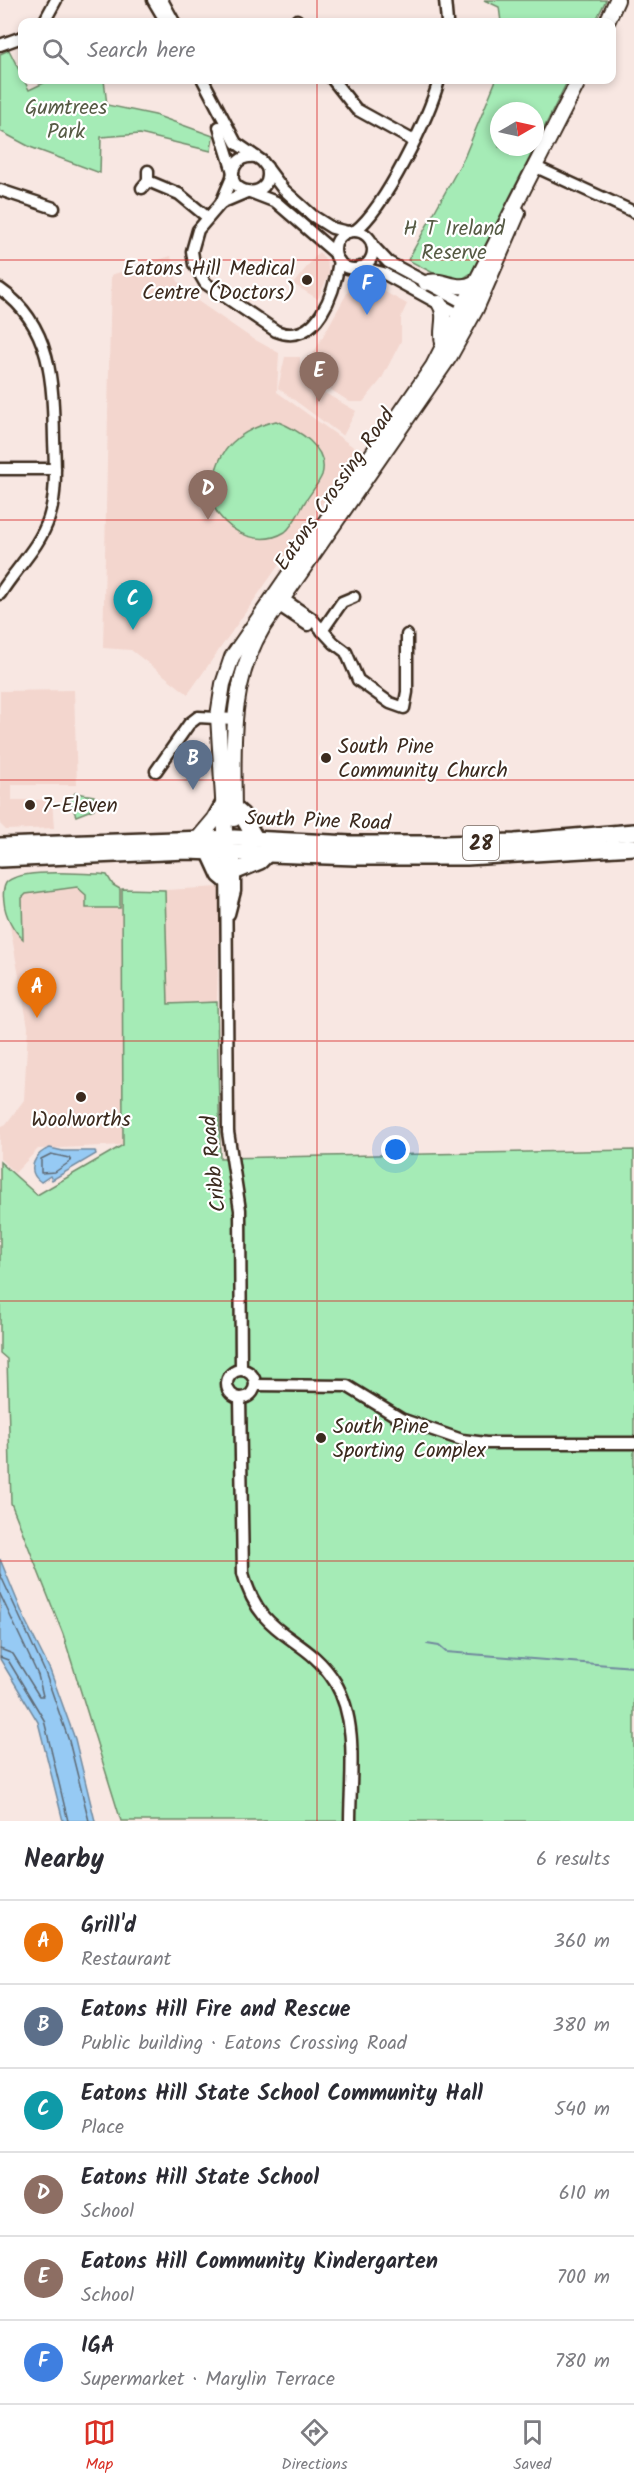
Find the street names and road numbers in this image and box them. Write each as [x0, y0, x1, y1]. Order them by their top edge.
street label: Eatons Crossing Road [267, 401, 404, 578]
street label: South Pine Road [244, 802, 392, 841]
road number: 28 [463, 826, 499, 860]
street label: Cribb Road [193, 1113, 236, 1214]

